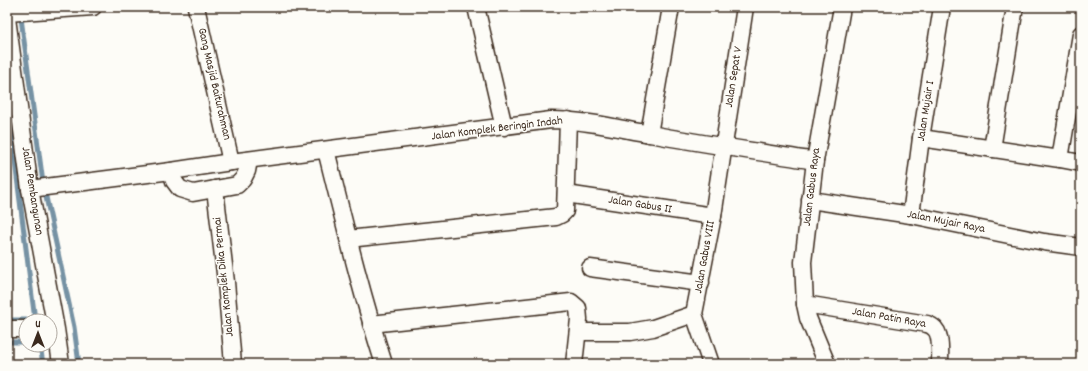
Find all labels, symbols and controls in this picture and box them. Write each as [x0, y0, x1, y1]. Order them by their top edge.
street label: Gang Masjid Baiturahman [193, 26, 235, 142]
street label: Jalan Sepat V [721, 45, 747, 109]
street label: Jalan Mujair I [913, 79, 939, 142]
street label: Jalan Komplek Beringin Indah [430, 113, 564, 145]
street label: Jalan Pembangunan [17, 146, 47, 237]
street label: Jalan Gabus Raya [799, 147, 825, 227]
street label: Jalan Gabus II [607, 192, 673, 218]
street label: Jalan Mujair Raya [906, 206, 987, 238]
street label: Jalan Komplek Dika Permai [209, 216, 239, 338]
street label: Jalan Gabus VIII [690, 219, 720, 295]
street label: Jalan Patin Raya [851, 303, 928, 333]
north arrow [18, 313, 58, 353]
text: U [35, 317, 41, 333]

